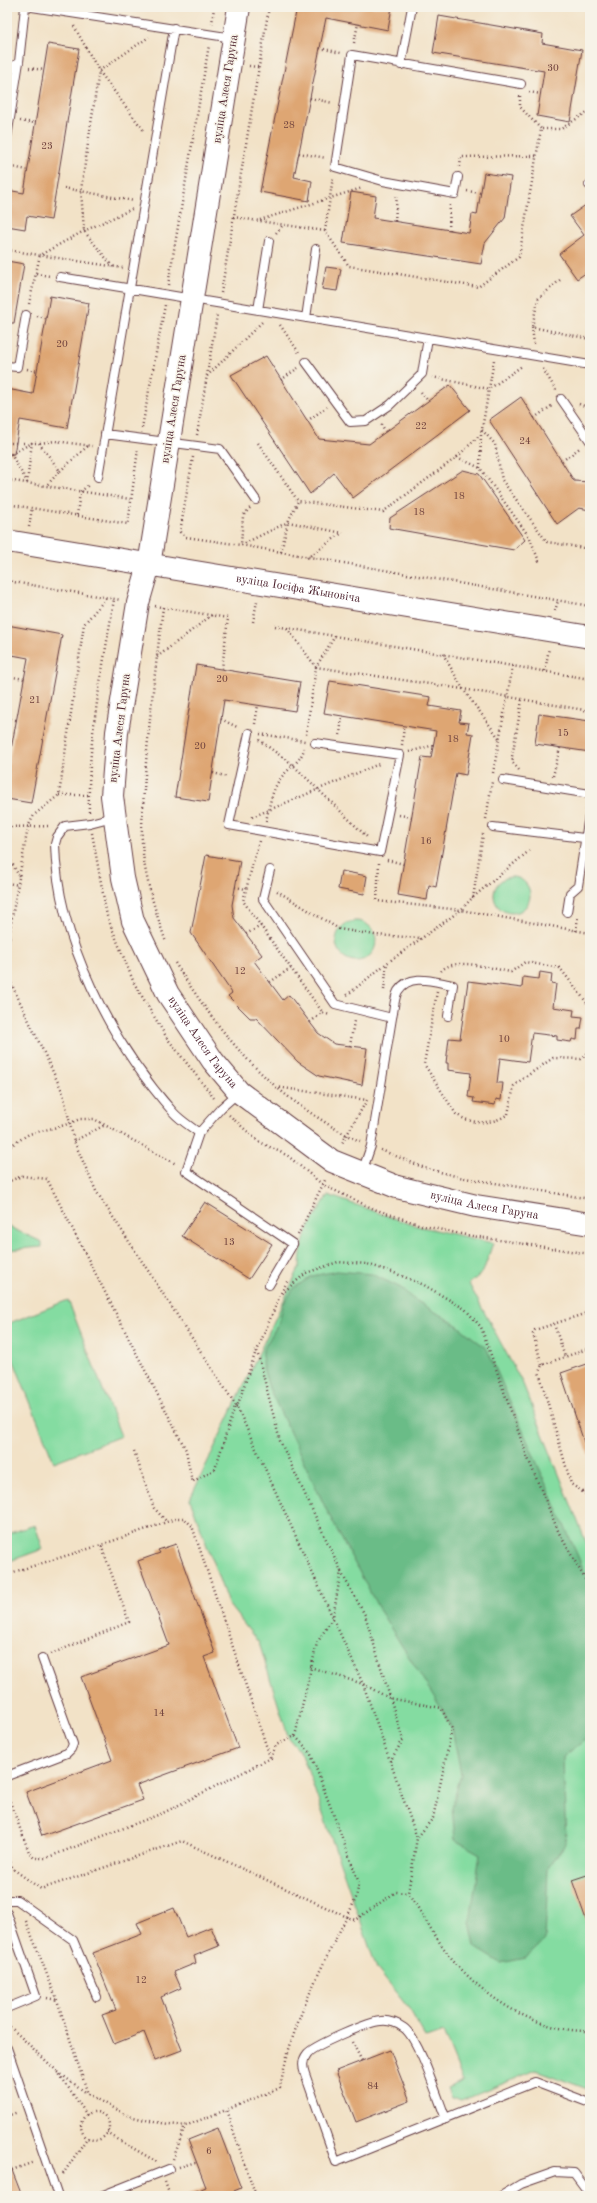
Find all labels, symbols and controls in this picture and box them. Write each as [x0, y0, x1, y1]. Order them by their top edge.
street label: вуліца Алеся Гаруна [210, 34, 241, 144]
house number: 30 [547, 63, 559, 73]
house number: 28 [283, 120, 295, 130]
house number: 23 [41, 141, 53, 151]
house number: 20 [56, 339, 68, 349]
street label: вуліца Алеся Гаруна [158, 354, 189, 464]
house number: 22 [415, 421, 427, 431]
house number: 24 [519, 436, 531, 446]
house number: 18 [453, 491, 465, 501]
house number: 18 [413, 507, 425, 517]
street label: вуліца Іосіфа Жыновіча [235, 573, 361, 605]
street label: вуліца Алеся Гаруна [106, 672, 133, 783]
house number: 20 [216, 674, 228, 684]
house number: 21 [29, 695, 41, 705]
house number: 15 [557, 728, 569, 738]
house number: 18 [447, 734, 459, 744]
house number: 20 [194, 741, 206, 751]
house number: 16 [420, 836, 432, 846]
house number: 12 [234, 966, 246, 976]
street label: вуліца Алеся Гаруна [165, 994, 239, 1091]
house number: 10 [498, 1034, 510, 1044]
street label: вуліца Алеся Гаруна [429, 1189, 540, 1222]
house number: 13 [223, 1237, 235, 1247]
house number: 14 [153, 1708, 165, 1718]
house number: 12 [135, 1975, 147, 1985]
house number: 84 [367, 2081, 379, 2091]
house number: 6 [206, 2146, 212, 2156]

